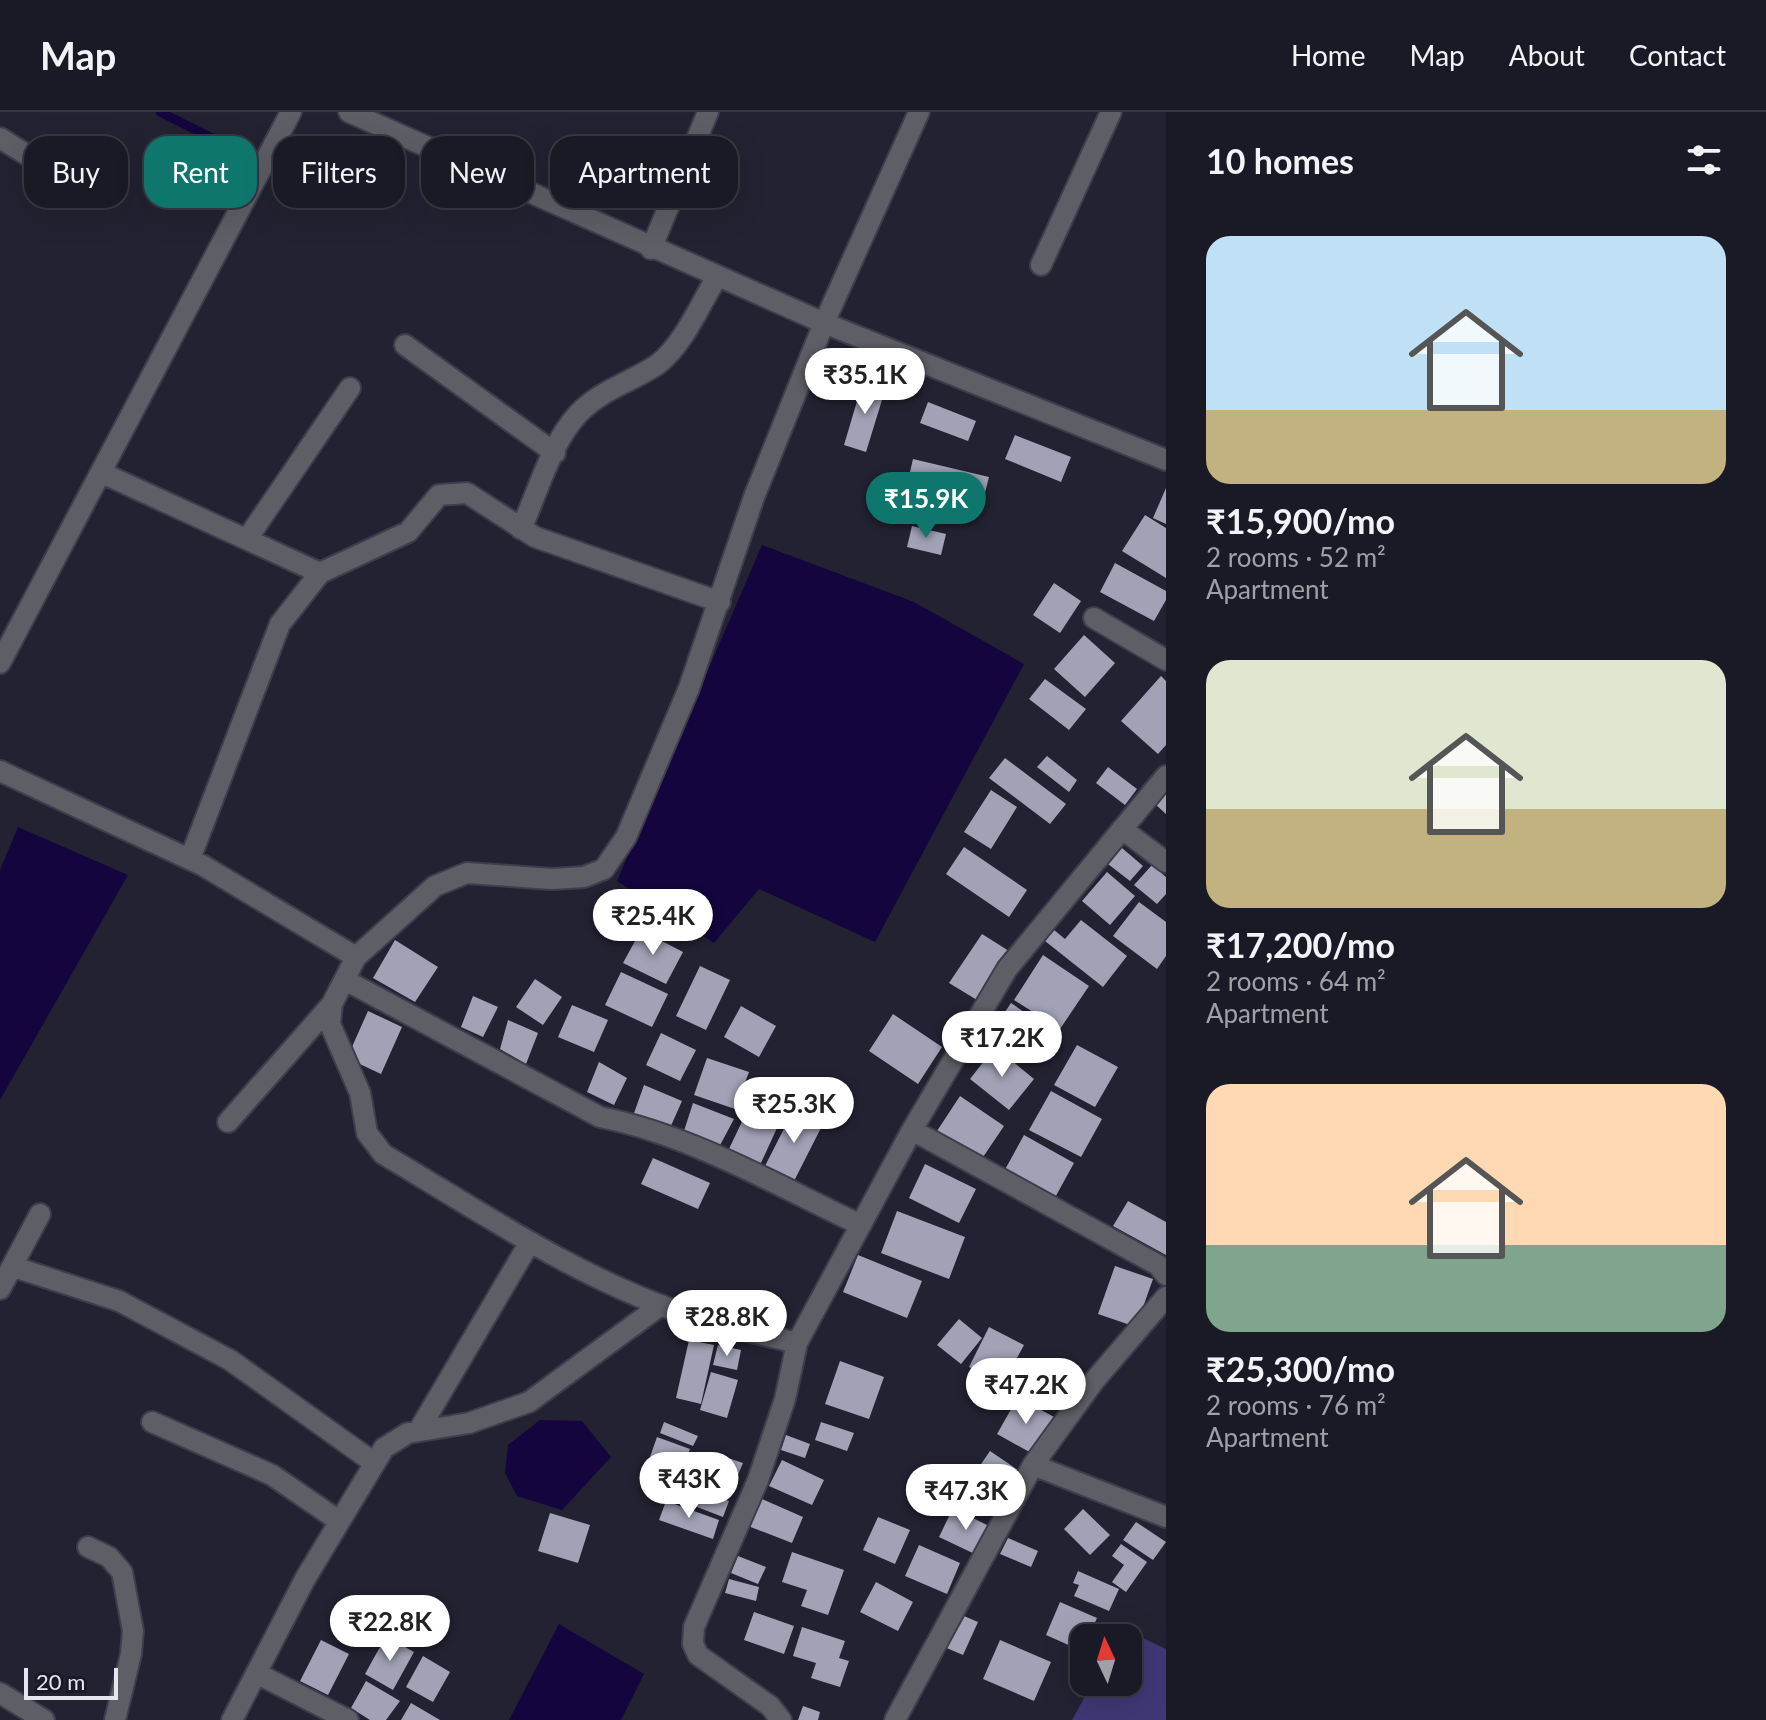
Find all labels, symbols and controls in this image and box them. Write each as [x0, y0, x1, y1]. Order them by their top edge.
text: Map [40, 32, 116, 78]
text: Home [1291, 38, 1366, 72]
text: Map [1410, 38, 1465, 72]
text: About [1509, 38, 1585, 72]
text: Contact [1629, 38, 1726, 72]
chip: Buy [24, 136, 128, 208]
chip: Rent [144, 136, 257, 208]
chip: Filters [273, 136, 405, 208]
chip: New [421, 136, 534, 208]
chip: Apartment [550, 136, 738, 208]
icon: filters [1682, 138, 1726, 182]
text: 10 homes [1206, 140, 1354, 181]
icon: home [1394, 288, 1538, 432]
pin: ₹35.1K [800, 348, 930, 416]
text: ₹35.1K [823, 358, 907, 390]
pin: ₹15.9K [861, 472, 991, 540]
text: ₹15.9K [884, 482, 968, 514]
text: ₹15,900/mo [1206, 500, 1395, 541]
text: 2 rooms · 52 m² [1206, 541, 1386, 573]
text: Apartment [1206, 573, 1329, 605]
icon: home [1394, 712, 1538, 856]
pin: ₹25.4K [588, 889, 718, 957]
text: ₹25.4K [611, 899, 695, 931]
text: ₹17,200/mo [1206, 924, 1395, 965]
text: 2 rooms · 64 m² [1206, 965, 1386, 997]
text: Apartment [1206, 997, 1329, 1029]
pin: ₹17.2K [937, 1011, 1067, 1079]
text: ₹17.2K [960, 1021, 1044, 1053]
pin: ₹25.3K [729, 1077, 859, 1145]
text: ₹25.3K [752, 1087, 836, 1119]
icon: home [1394, 1136, 1538, 1280]
pin: ₹28.8K [662, 1290, 792, 1358]
text: ₹28.8K [685, 1300, 769, 1332]
text: ₹25,300/mo [1206, 1348, 1395, 1389]
pin: ₹47.2K [961, 1358, 1091, 1426]
text: ₹47.2K [984, 1368, 1068, 1400]
text: 2 rooms · 76 m² [1206, 1389, 1386, 1421]
text: Apartment [1206, 1421, 1329, 1453]
pin: ₹43K [642, 1452, 736, 1520]
text: ₹43K [657, 1462, 721, 1494]
pin: ₹47.3K [901, 1464, 1031, 1532]
text: ₹47.3K [924, 1474, 1008, 1506]
pin: ₹22.8K [325, 1595, 455, 1663]
text: ₹22.8K [348, 1605, 432, 1637]
north arrow [1070, 1624, 1142, 1696]
map controls [1070, 1624, 1142, 1696]
scale bar [24, 1664, 118, 1700]
text: 20 m [36, 1668, 85, 1695]

